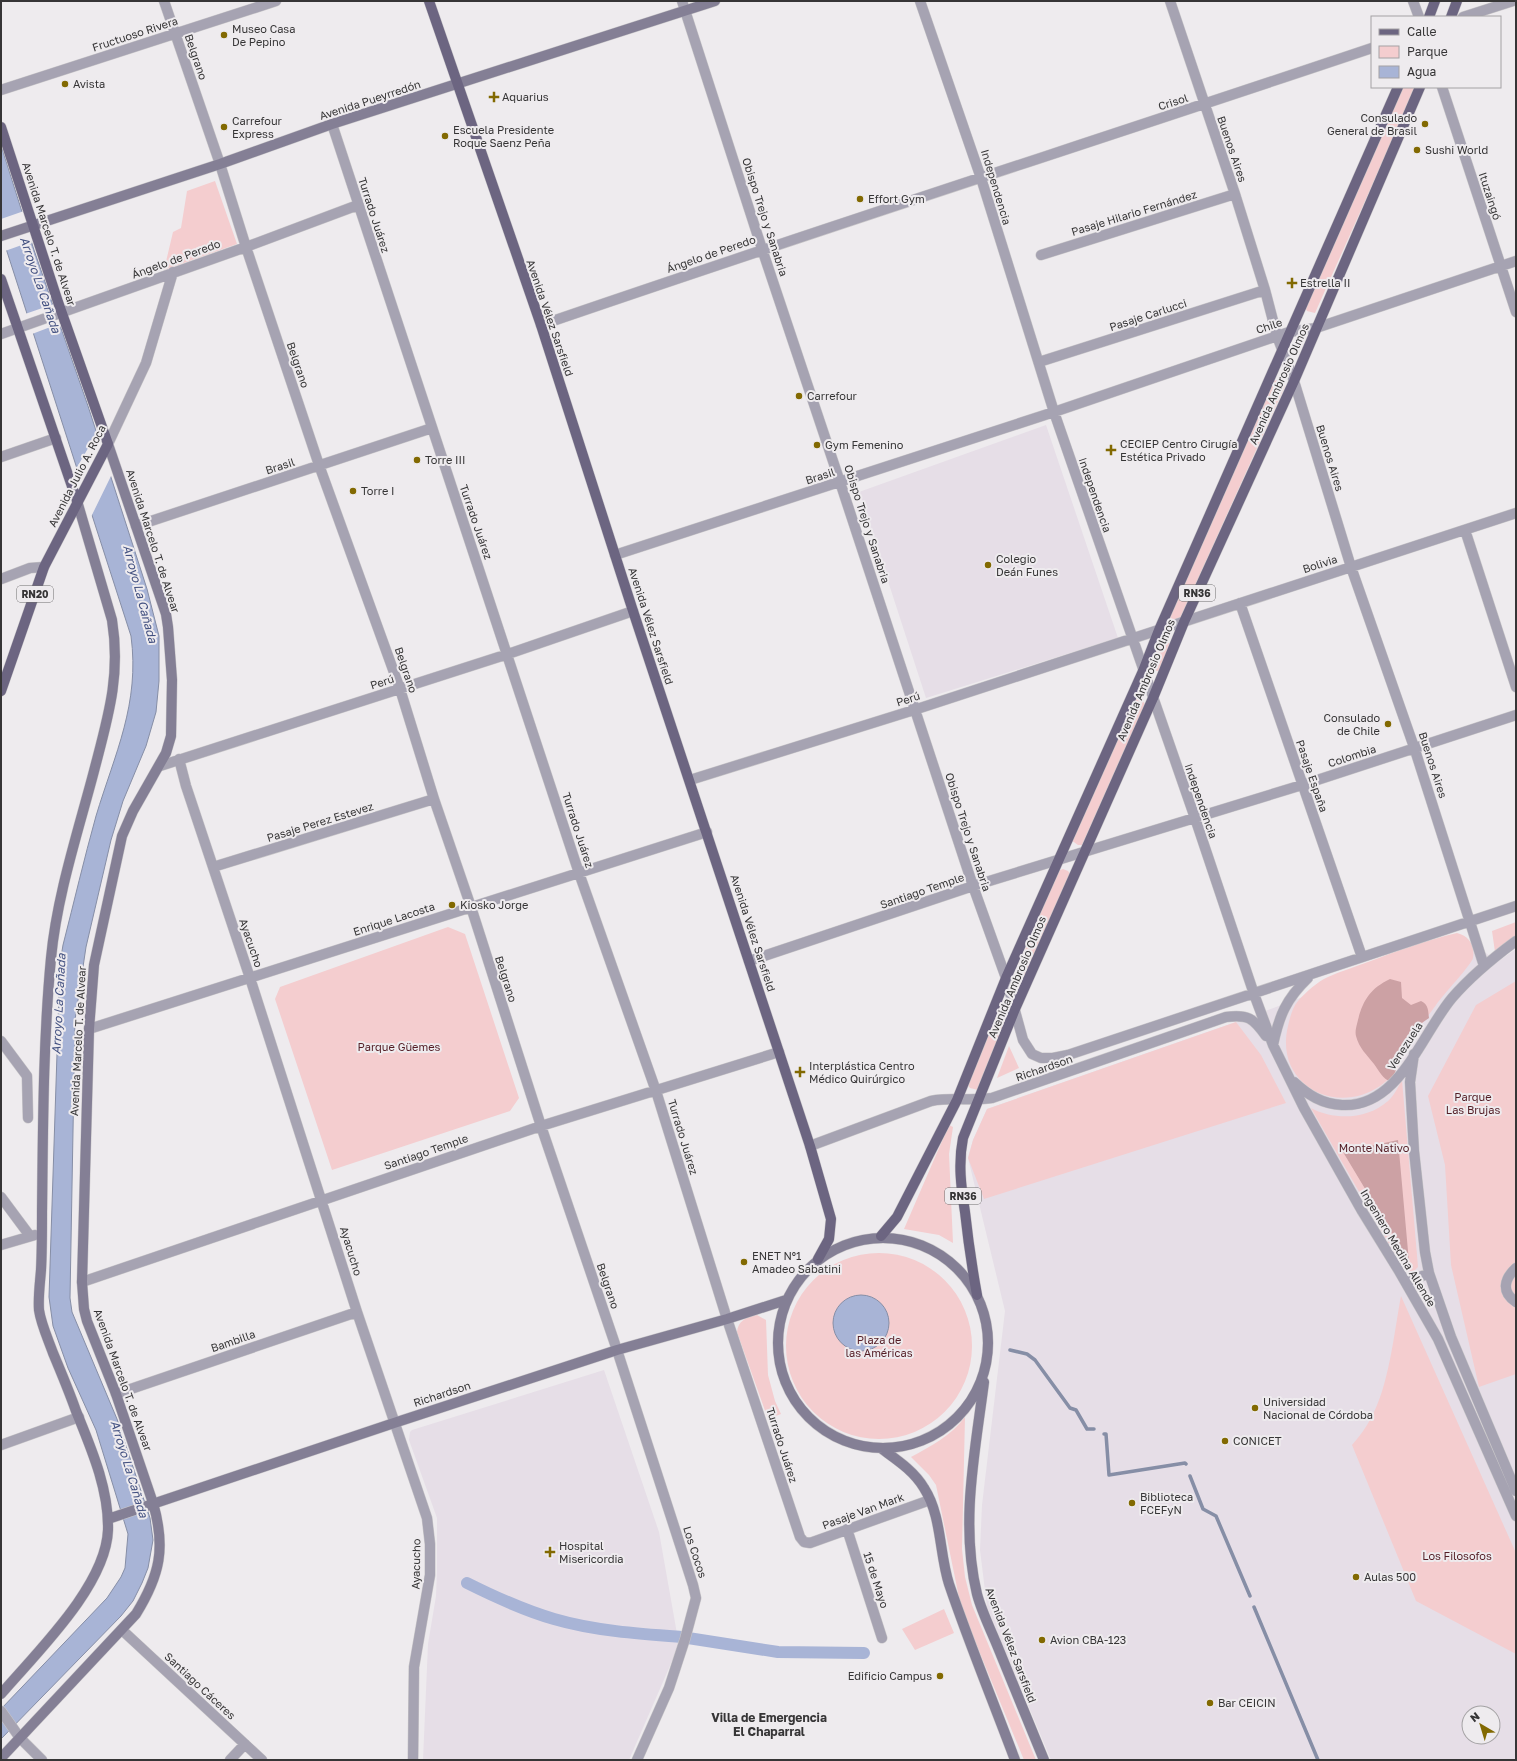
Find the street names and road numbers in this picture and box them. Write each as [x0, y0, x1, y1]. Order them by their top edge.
street label: Fructuoso Rivera [90, 14, 179, 54]
street label: Belgrano [183, 32, 211, 82]
street label: Avenida Pueyrredón [318, 77, 422, 122]
street label: Crisol [1156, 90, 1190, 112]
street label: Buenos Aires [1215, 114, 1250, 184]
street label: Independencia [979, 147, 1014, 226]
street label: Obispo Trejo y Sanabria [740, 156, 791, 278]
street label: Avenida Marcelo T. de Alvear [20, 160, 79, 308]
street label: Ituzaingó [1477, 170, 1504, 222]
street label: Turrado Juárez [356, 176, 393, 255]
street label: Pasaje Hilario Fernández [1069, 187, 1199, 238]
street label: Ángelo de Peredo [665, 232, 757, 275]
street label: Ángelo de Peredo [130, 236, 222, 281]
street label: Avenida Vélez Sarsfield [524, 258, 577, 378]
street label: Pasaje Carlucci [1108, 296, 1188, 333]
street label: Chile [1254, 315, 1284, 336]
street label: Avenida Ambrosio Olmos [1246, 321, 1311, 446]
street label: Belgrano [285, 340, 313, 390]
street label: Avenida Julio A. Roca [45, 423, 108, 529]
street label: Buenos Aires [1314, 423, 1347, 493]
street label: Brasil [264, 455, 297, 476]
street label: Independencia [1077, 456, 1114, 534]
street label: Obispo Trejo y Sanabria [842, 463, 893, 585]
street label: Brasil [804, 465, 837, 486]
street label: Avenida Marcelo T. de Alvear [124, 467, 183, 615]
street label: Turrado Juárez [458, 483, 496, 561]
street label: Bolivia [1301, 552, 1339, 575]
street label: Avenida Vélez Sarsfield [626, 566, 677, 686]
road number: RN36 [1179, 585, 1215, 601]
road number: RN20 [17, 586, 53, 602]
street label: Avenida Ambrosio Olmos [1114, 617, 1177, 743]
street label: Belgrano [393, 645, 421, 695]
street label: Perú [368, 672, 395, 691]
street label: Perú [894, 689, 921, 708]
street label: Buenos Aires [1417, 730, 1450, 800]
street label: Pasaje España [1294, 738, 1331, 814]
street label: Colombia [1326, 742, 1378, 769]
street label: Independencia [1183, 762, 1220, 840]
street label: Obispo Trejo y Sanabria [943, 771, 994, 893]
street label: Turrado Juárez [560, 791, 597, 870]
street label: Pasaje Perez Estevez [265, 799, 375, 844]
street label: Santiago Temple [878, 870, 966, 911]
street label: Avenida Vélez Sarsfield [728, 873, 779, 993]
street label: Enrique Lacosta [351, 899, 436, 938]
street label: Avenida Ambrosio Olmos [985, 914, 1048, 1040]
street label: Ayacucho [237, 917, 266, 969]
street label: Belgrano [493, 954, 520, 1004]
street label: Avenida Marcelo T. de Alvear [67, 965, 88, 1116]
street label: Venezuela [1384, 1019, 1425, 1072]
street label: Richardson [1014, 1052, 1074, 1083]
street label: Turrado Juárez [666, 1097, 701, 1177]
street label: Santiago Temple [382, 1131, 470, 1172]
street label: Ingeniero Medina Allende [1358, 1187, 1439, 1309]
road number: RN36 [945, 1188, 981, 1204]
street label: Ayacucho [338, 1225, 365, 1277]
street label: Belgrano [595, 1261, 623, 1311]
street label: Avenida Marcelo T. de Alvear [92, 1307, 156, 1453]
street label: Bambilla [209, 1327, 257, 1354]
street label: Richardson [412, 1378, 472, 1409]
street label: Turrado Juárez [764, 1406, 801, 1485]
street label: Pasaje Van Mark [820, 1490, 905, 1531]
street label: Los Cocos [681, 1524, 710, 1580]
street label: Ayacucho [409, 1538, 422, 1589]
street label: 15 de Mayo [861, 1550, 892, 1610]
street label: Avenida Vélez Sarsfield [983, 1585, 1040, 1704]
street label: Santiago Cáceres [162, 1649, 239, 1722]

